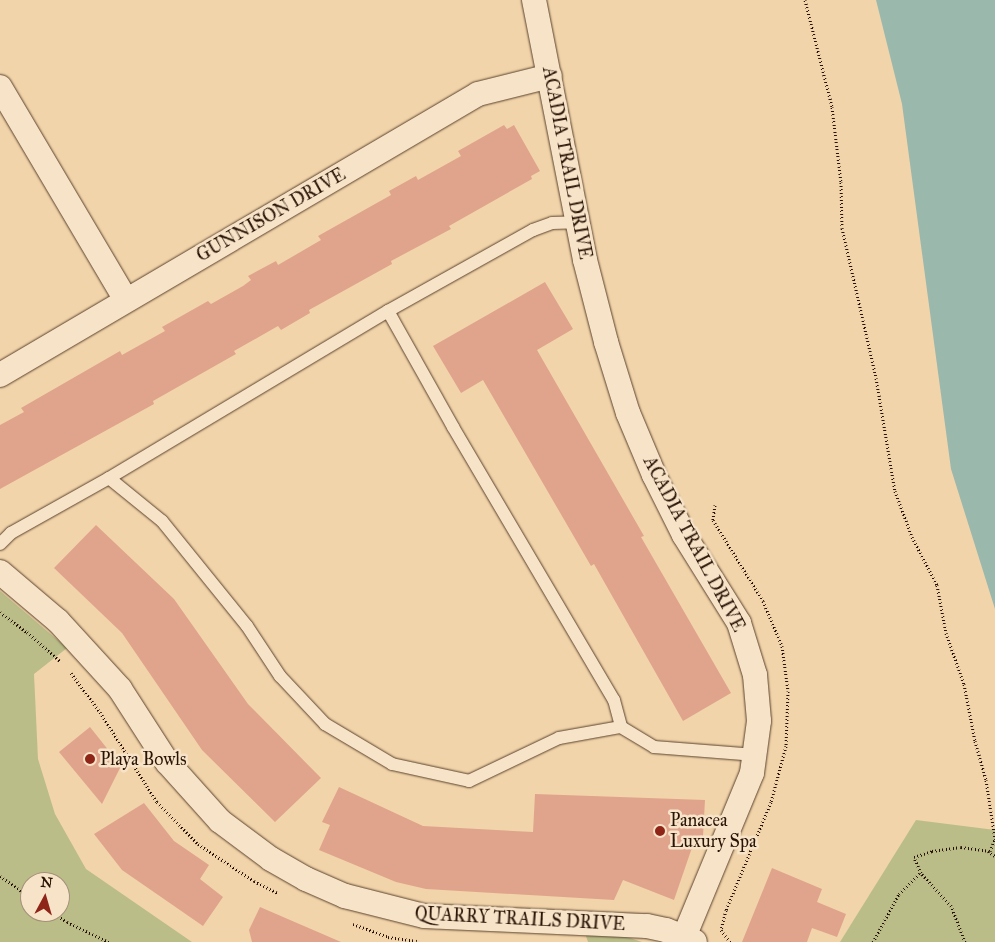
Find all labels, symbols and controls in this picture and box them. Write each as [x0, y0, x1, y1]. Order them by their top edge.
street label: ACADIA TRAIL DRIVE [538, 65, 596, 261]
street label: GUNNISON DRIVE [193, 164, 349, 266]
street label: ACADIA TRAIL DRIVE [639, 453, 749, 635]
place label: Playa Bowls [100, 748, 187, 770]
marker: Playa Bowls [84, 753, 96, 765]
place label: Panacea Luxury Spa [670, 810, 757, 852]
marker: Panacea Luxury Spa [654, 825, 666, 837]
north arrow [20, 872, 70, 922]
text: N [40, 874, 53, 892]
street label: QUARRY TRAILS DRIVE [414, 903, 626, 935]

